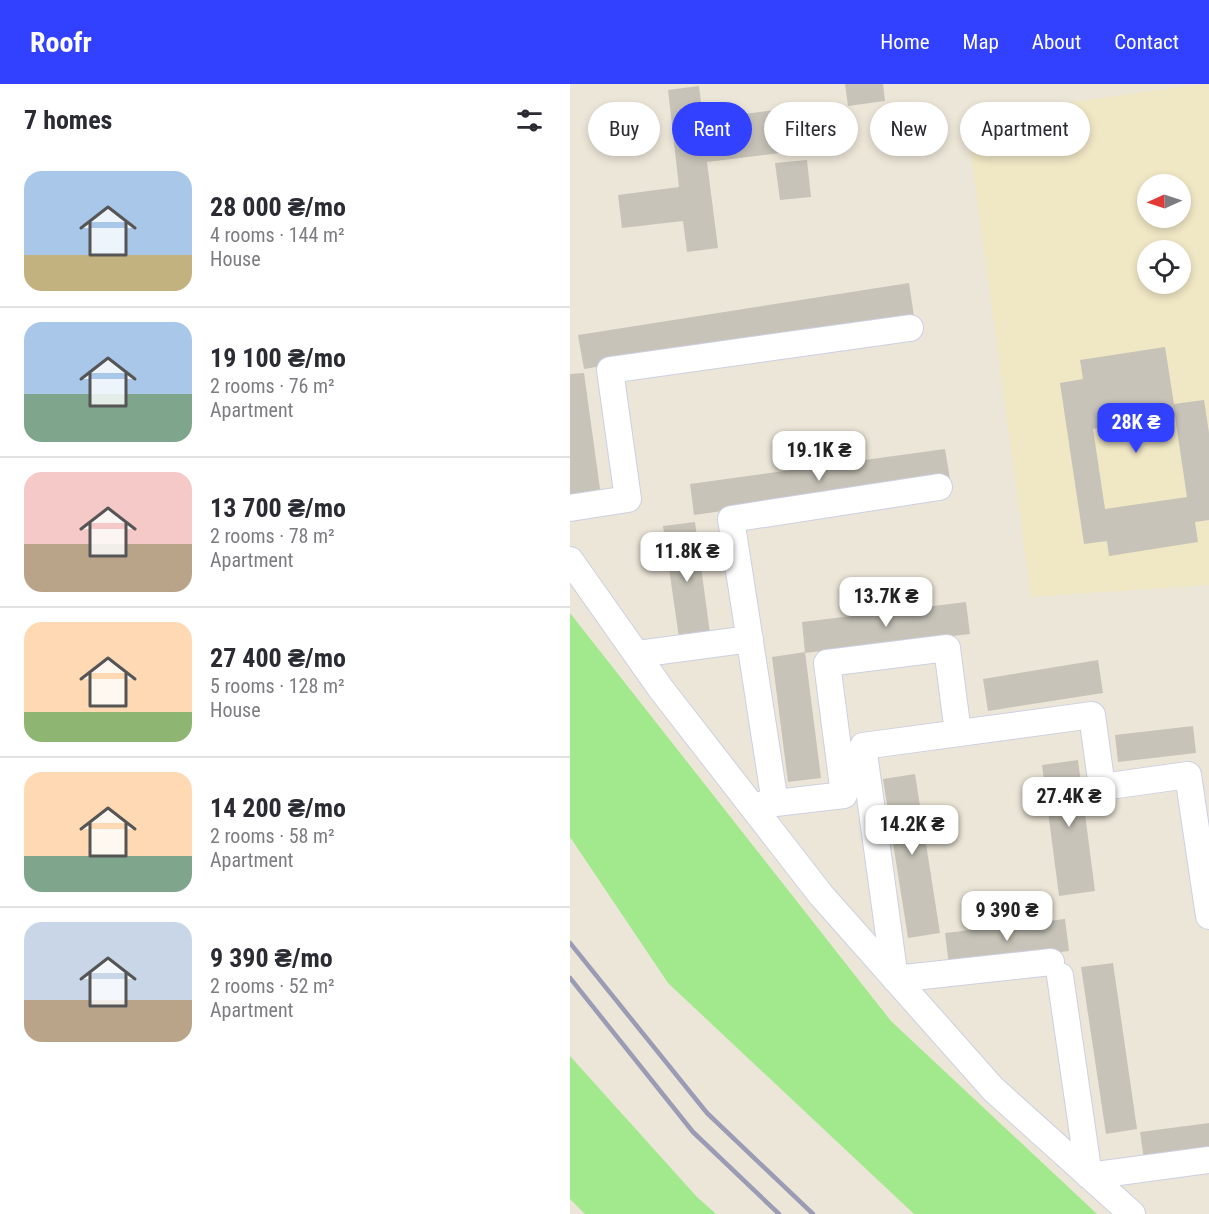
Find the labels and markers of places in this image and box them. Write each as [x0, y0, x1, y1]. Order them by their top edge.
pin: 28K ₴ [1094, 403, 1178, 454]
pin: 19.1K ₴ [764, 431, 874, 482]
pin: 11.8K ₴ [632, 532, 742, 583]
pin: 13.7K ₴ [831, 577, 941, 628]
pin: 27.4K ₴ [1014, 777, 1124, 828]
pin: 14.2K ₴ [857, 805, 967, 856]
pin: 9 390 ₴ [952, 891, 1062, 942]

